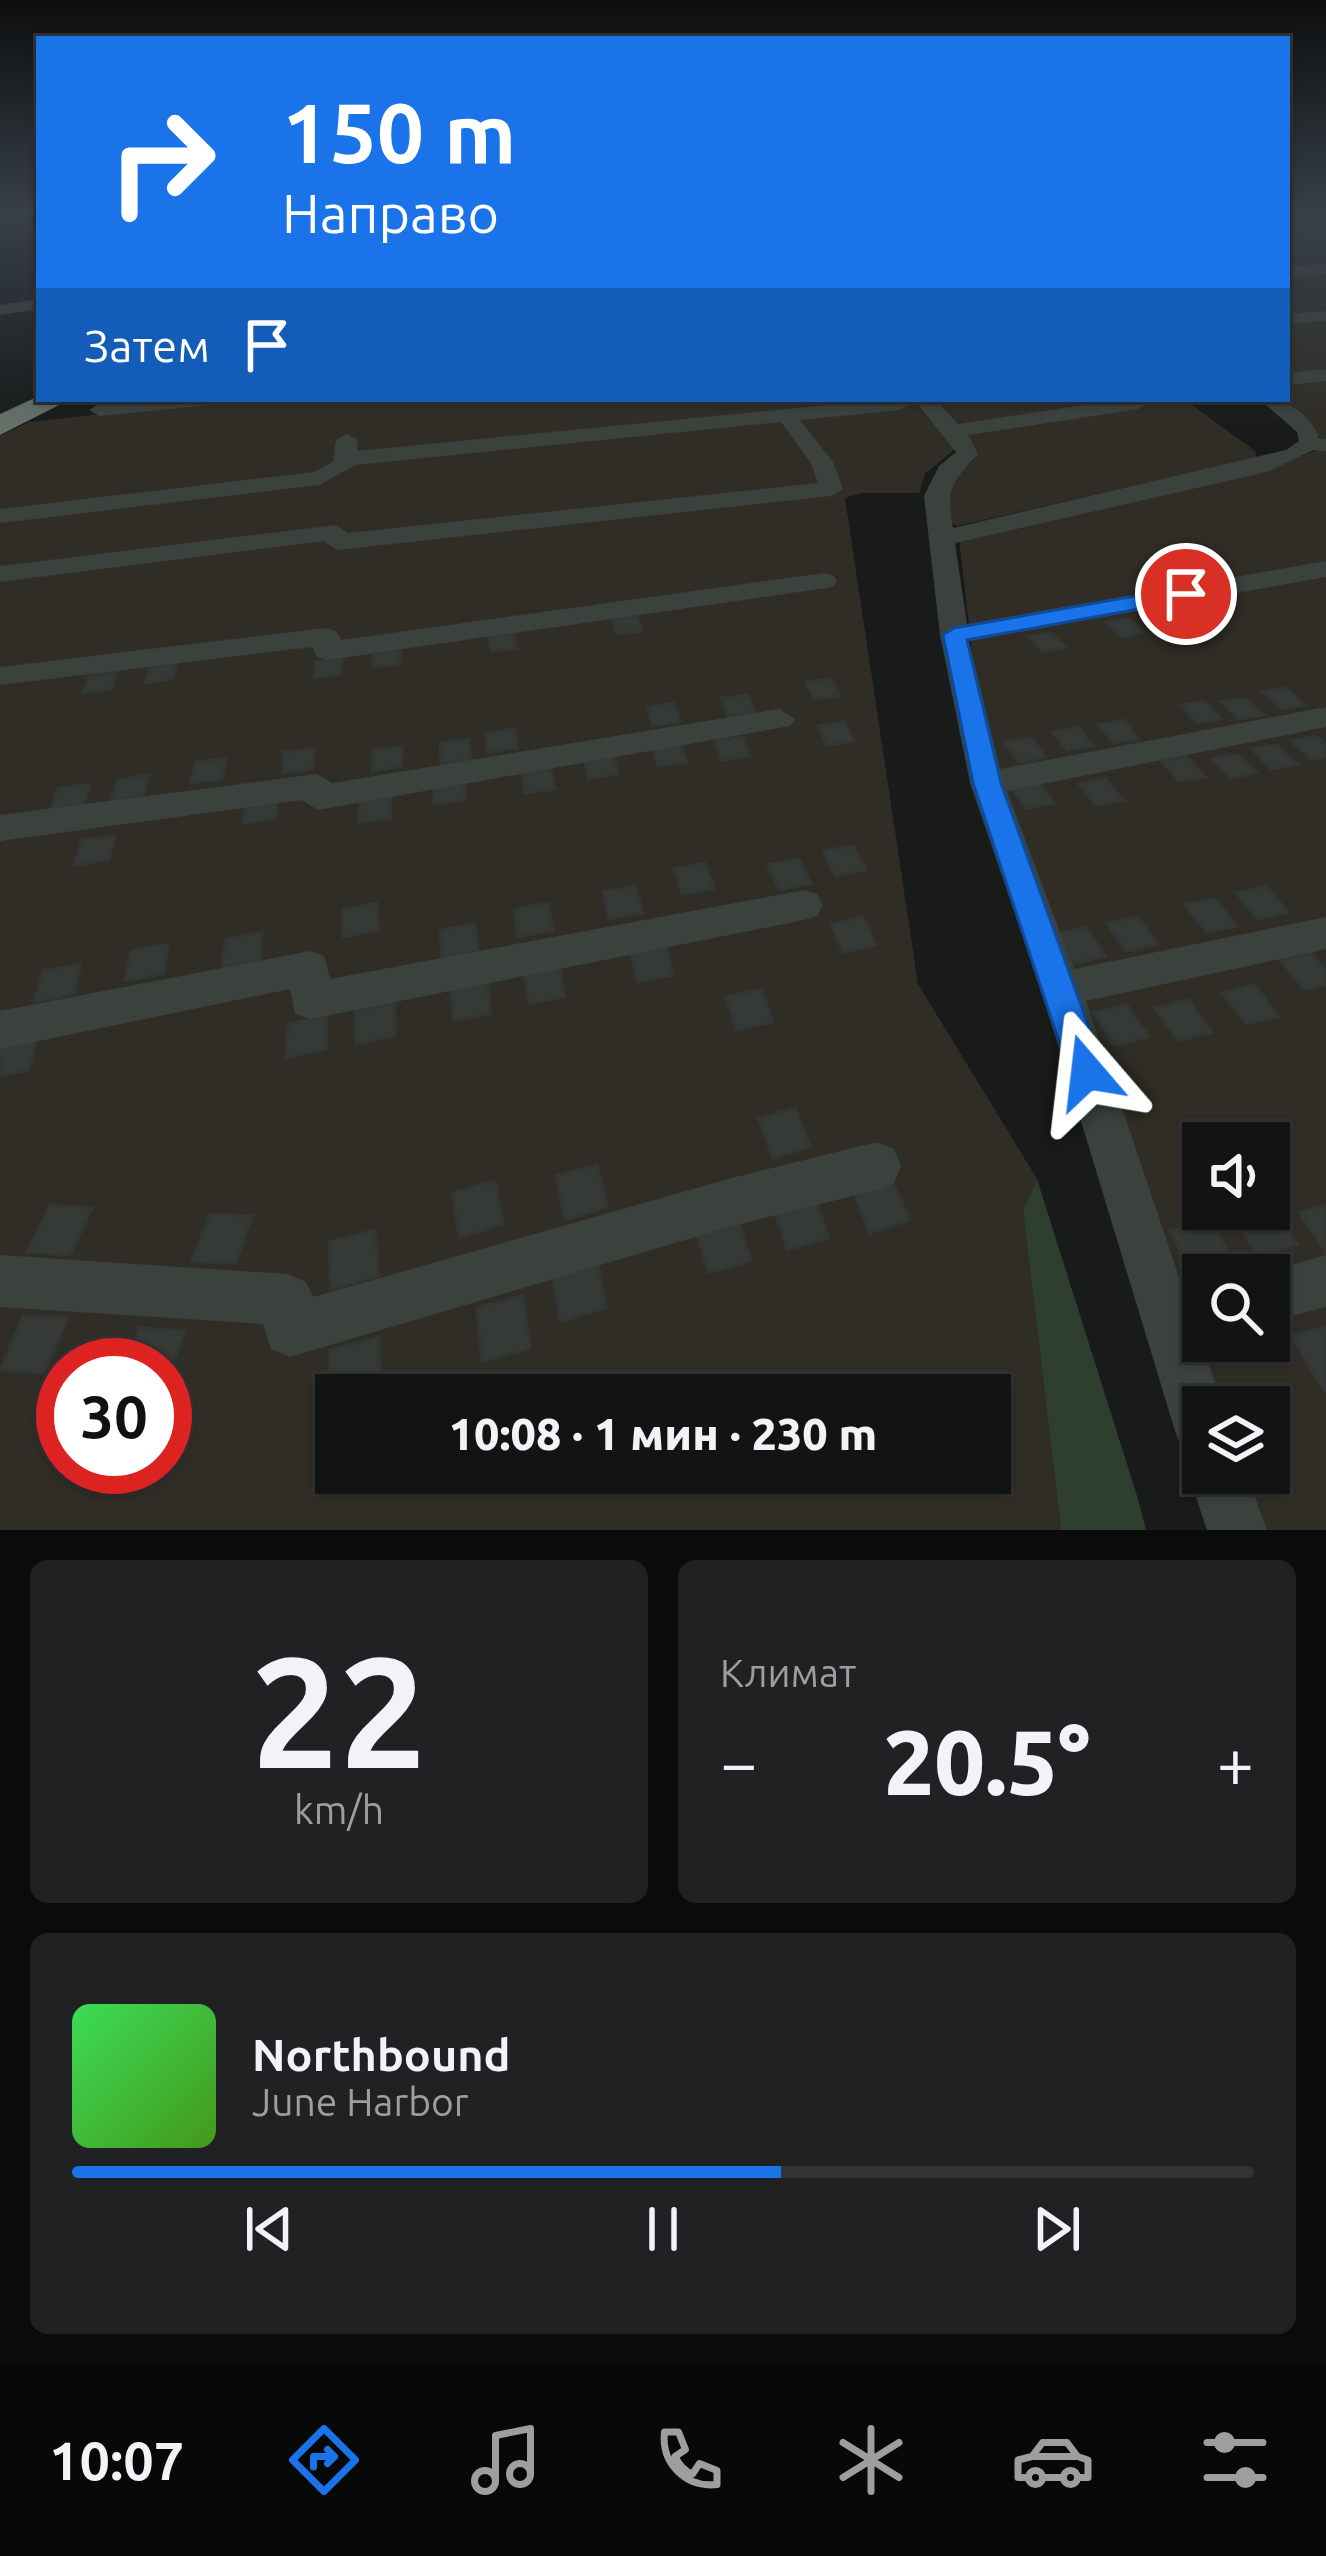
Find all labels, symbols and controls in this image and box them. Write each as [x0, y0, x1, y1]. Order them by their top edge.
icon: right [84, 84, 240, 240]
text: 150 m [282, 85, 516, 179]
text: Направо [282, 183, 499, 243]
icon: arrive [234, 312, 300, 378]
text: Затем [84, 320, 210, 371]
pin [1135, 543, 1237, 645]
icon: arrive [1153, 561, 1219, 627]
position arrow [1024, 1009, 1150, 1135]
map controls [1182, 1122, 1290, 1494]
button: sound [1182, 1122, 1290, 1230]
button: search [1182, 1254, 1290, 1362]
speed limit sign: 30 [36, 1338, 192, 1494]
button: layers [1182, 1386, 1290, 1494]
text: 10:08 · 1 мин · 230 m [449, 1408, 877, 1459]
text: 22 [251, 1623, 427, 1797]
text: Климат [720, 1651, 856, 1694]
text: 20.5° [883, 1711, 1091, 1812]
text: − [720, 1725, 757, 1799]
text: + [1217, 1725, 1254, 1799]
text: km/h [294, 1788, 384, 1831]
text: Northbound [252, 2029, 511, 2080]
text: June Harbor [252, 2080, 469, 2123]
icon: previous [236, 2196, 302, 2262]
icon: pause [630, 2196, 696, 2262]
icon: next [1024, 2196, 1090, 2262]
icon: directions [282, 2418, 366, 2502]
icon: music [464, 2418, 548, 2502]
icon: phone [647, 2418, 731, 2502]
icon: climate [829, 2418, 913, 2502]
icon: car [1011, 2418, 1095, 2502]
icon: filters [1193, 2418, 1277, 2502]
text: 10:07 [49, 2430, 184, 2490]

